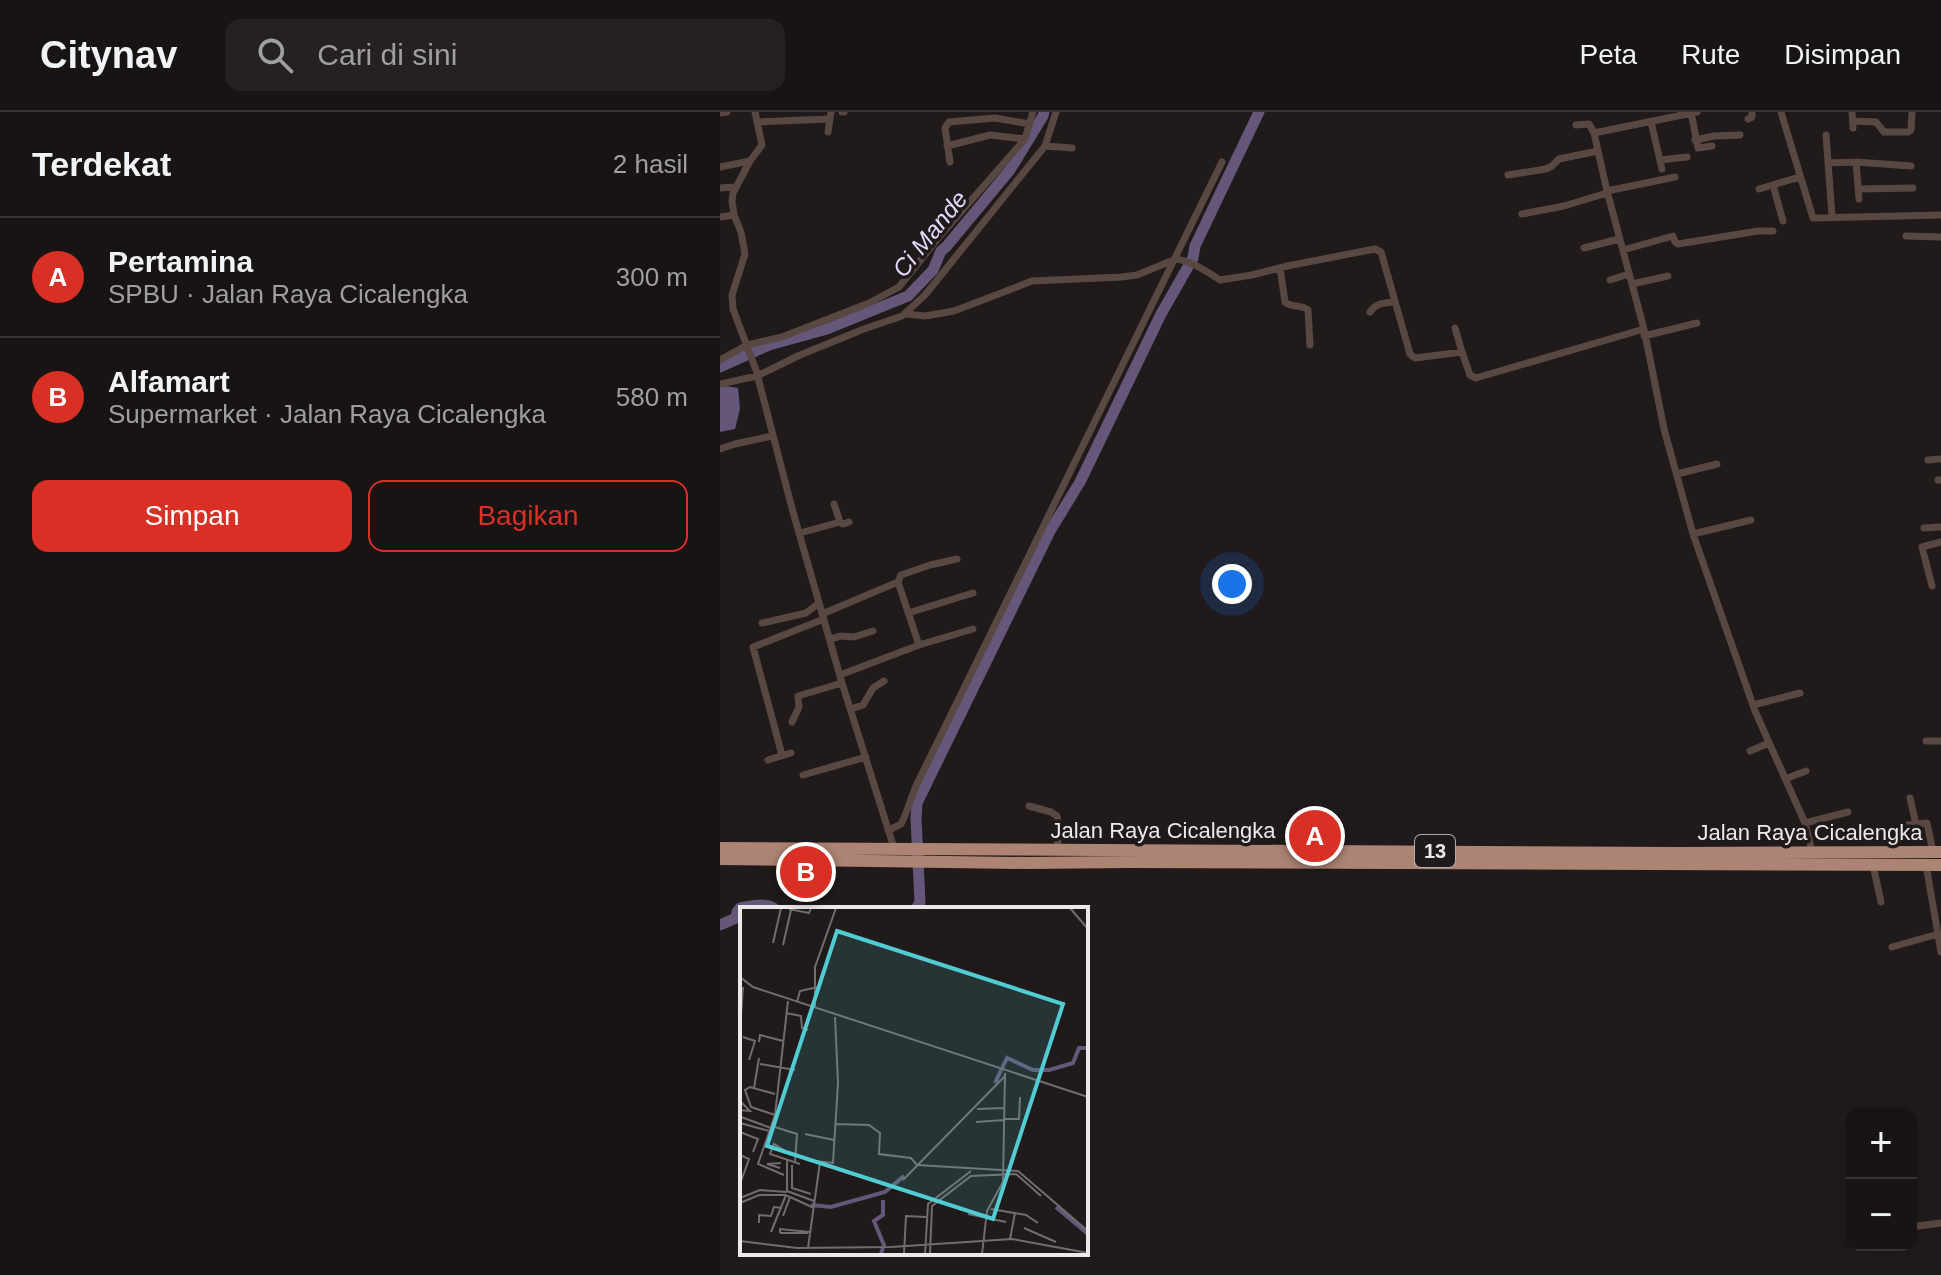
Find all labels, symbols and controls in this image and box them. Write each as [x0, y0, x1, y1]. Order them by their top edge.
search box [225, 19, 785, 91]
icon: search [253, 33, 297, 77]
text: Citynav [40, 34, 177, 76]
text: Cari di sini [317, 38, 457, 71]
text: Peta [1580, 39, 1637, 70]
text: Rute [1681, 39, 1740, 70]
text: Disimpan [1784, 39, 1901, 70]
text: Terdekat [32, 145, 171, 183]
text: 2 hasil [613, 149, 688, 179]
water label: Ci Mande [887, 185, 972, 282]
text: Pertamina [108, 245, 253, 278]
text: A [49, 262, 67, 292]
text: 300 m [616, 262, 688, 292]
text: SPBU · Jalan Raya Cicalengka [108, 279, 468, 309]
text: Alfamart [108, 365, 230, 398]
text: B [49, 382, 67, 412]
text: 580 m [616, 382, 688, 412]
text: Supermarket · Jalan Raya Cicalengka [108, 399, 546, 429]
button: Simpan [32, 480, 352, 552]
button: Bagikan [368, 480, 688, 552]
your location [1212, 564, 1252, 604]
pin: A [1289, 806, 1341, 866]
street label: Jalan Raya Cicalengka [1050, 818, 1276, 843]
street label: Jalan Raya Cicalengka [1697, 820, 1923, 845]
road number: 13 [1415, 835, 1455, 867]
pin: B [780, 842, 832, 902]
inset map [740, 907, 1088, 1255]
map controls [1845, 1107, 1917, 1251]
button: + [1845, 1107, 1917, 1179]
button: − [1845, 1179, 1917, 1251]

